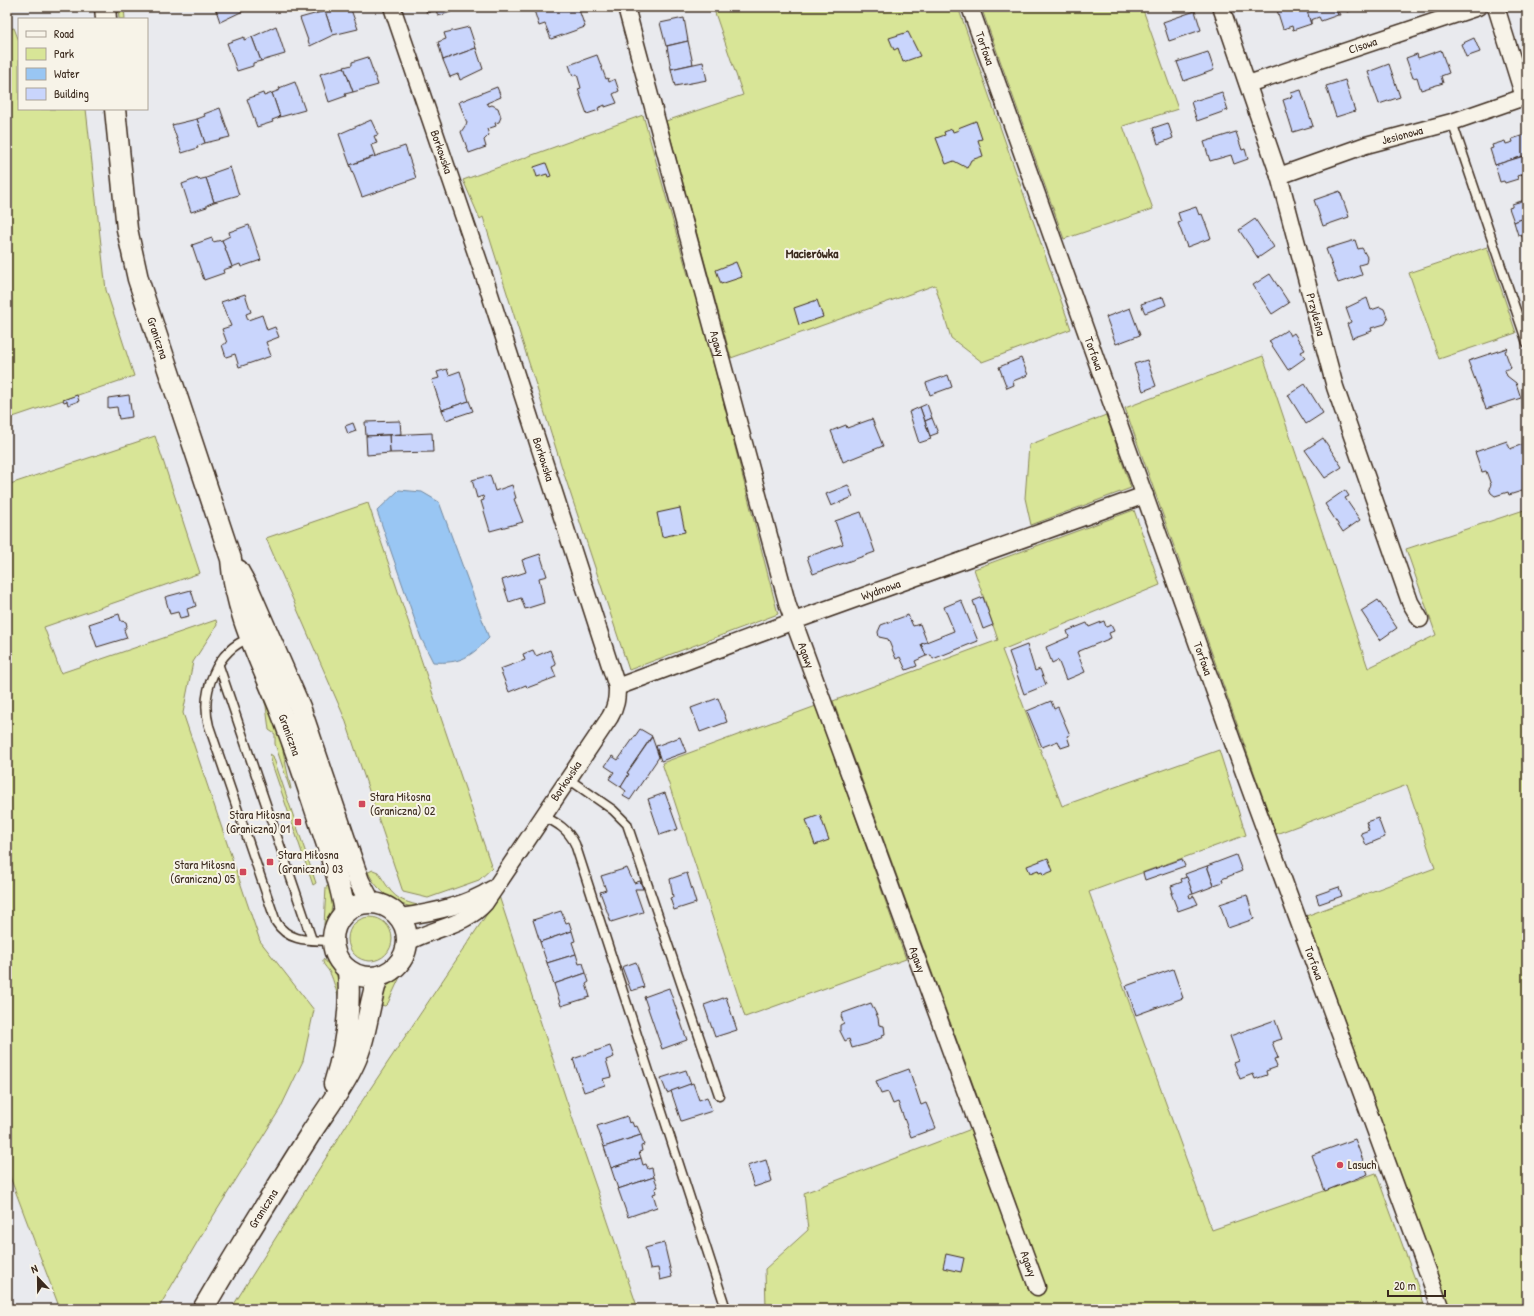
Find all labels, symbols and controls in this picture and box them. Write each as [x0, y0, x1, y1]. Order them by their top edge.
legend [18, 18, 148, 110]
text: Road [54, 25, 74, 42]
street label: Torfowa [971, 29, 999, 68]
street label: Cisowa [1346, 32, 1379, 58]
text: Park [54, 45, 74, 62]
text: Water [54, 65, 80, 82]
text: Building [54, 85, 89, 102]
street label: Jesionowa [1380, 121, 1425, 148]
street label: Borkowska [427, 127, 457, 176]
district label: Macierówka [786, 244, 839, 262]
street label: Przyleśna [1302, 291, 1330, 338]
street label: Graniczna [143, 315, 173, 361]
street label: Agawy [706, 329, 729, 359]
street label: Torfowa [1081, 334, 1108, 373]
street label: Borkowska [529, 435, 559, 484]
street label: Wydmowa [859, 574, 903, 604]
street label: Torfowa [1190, 639, 1217, 678]
street label: Agawy [794, 640, 819, 671]
street label: Graniczna [275, 711, 305, 758]
street label: Borkowska [546, 757, 585, 804]
place label: Stara Miłosna (Graniczna) 02 [370, 788, 436, 819]
marker: Stara Miłosna (Graniczna) 02 [357, 799, 367, 809]
place label: Stara Miłosna (Graniczna) 01 [226, 806, 290, 837]
marker: Stara Miłosna (Graniczna) 01 [293, 817, 303, 827]
place label: Stara Miłosna (Graniczna) 03 [278, 846, 343, 877]
place label: Stara Miłosna (Graniczna) 05 [170, 856, 235, 887]
marker: Stara Miłosna (Graniczna) 03 [265, 857, 275, 867]
marker: Stara Miłosna (Graniczna) 05 [238, 867, 248, 877]
street label: Agawy [905, 944, 930, 975]
street label: Torfowa [1300, 944, 1328, 982]
place label: Lasuch [1348, 1156, 1376, 1173]
marker: Lasuch [1335, 1160, 1345, 1170]
street label: Graniczna [244, 1185, 282, 1231]
street label: Agawy [1016, 1248, 1042, 1279]
north arrow [18, 1258, 58, 1298]
text: N [29, 1261, 40, 1276]
scale bar [1388, 1272, 1445, 1298]
text: 20 m [1394, 1277, 1416, 1294]

